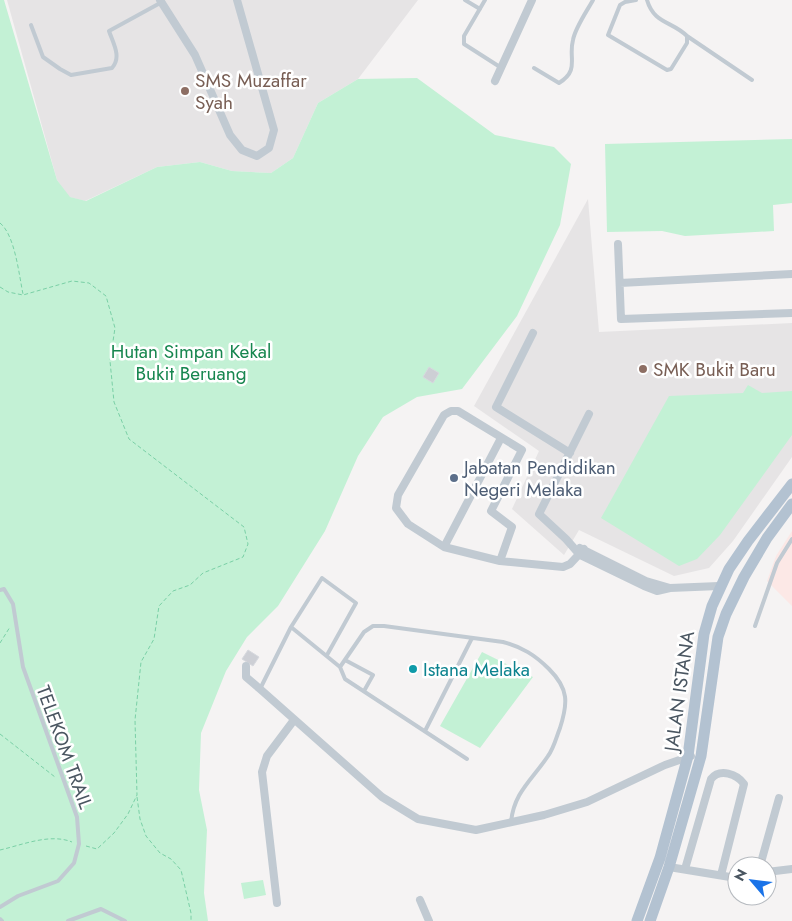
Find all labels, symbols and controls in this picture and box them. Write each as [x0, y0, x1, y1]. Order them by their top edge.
place label: SMS Muzaffar Syah [195, 67, 307, 116]
marker: SMS Muzaffar Syah [179, 85, 191, 97]
park label: Hutan Simpan Kekal Bukit Beruang [111, 338, 271, 387]
place label: SMK Bukit Baru [653, 356, 776, 383]
marker: SMK Bukit Baru [637, 363, 649, 375]
place label: Jabatan Pendidikan Negeri Melaka [461, 454, 616, 503]
marker: Jabatan Pendidikan Negeri Melaka [448, 472, 460, 484]
street label: JALAN ISTANA [657, 629, 701, 756]
place label: Istana Melaka [423, 656, 530, 683]
marker: Istana Melaka [407, 663, 419, 675]
street label: TELEKOM TRAIL [30, 682, 99, 813]
north arrow [727, 856, 777, 906]
text: N [729, 865, 752, 885]

